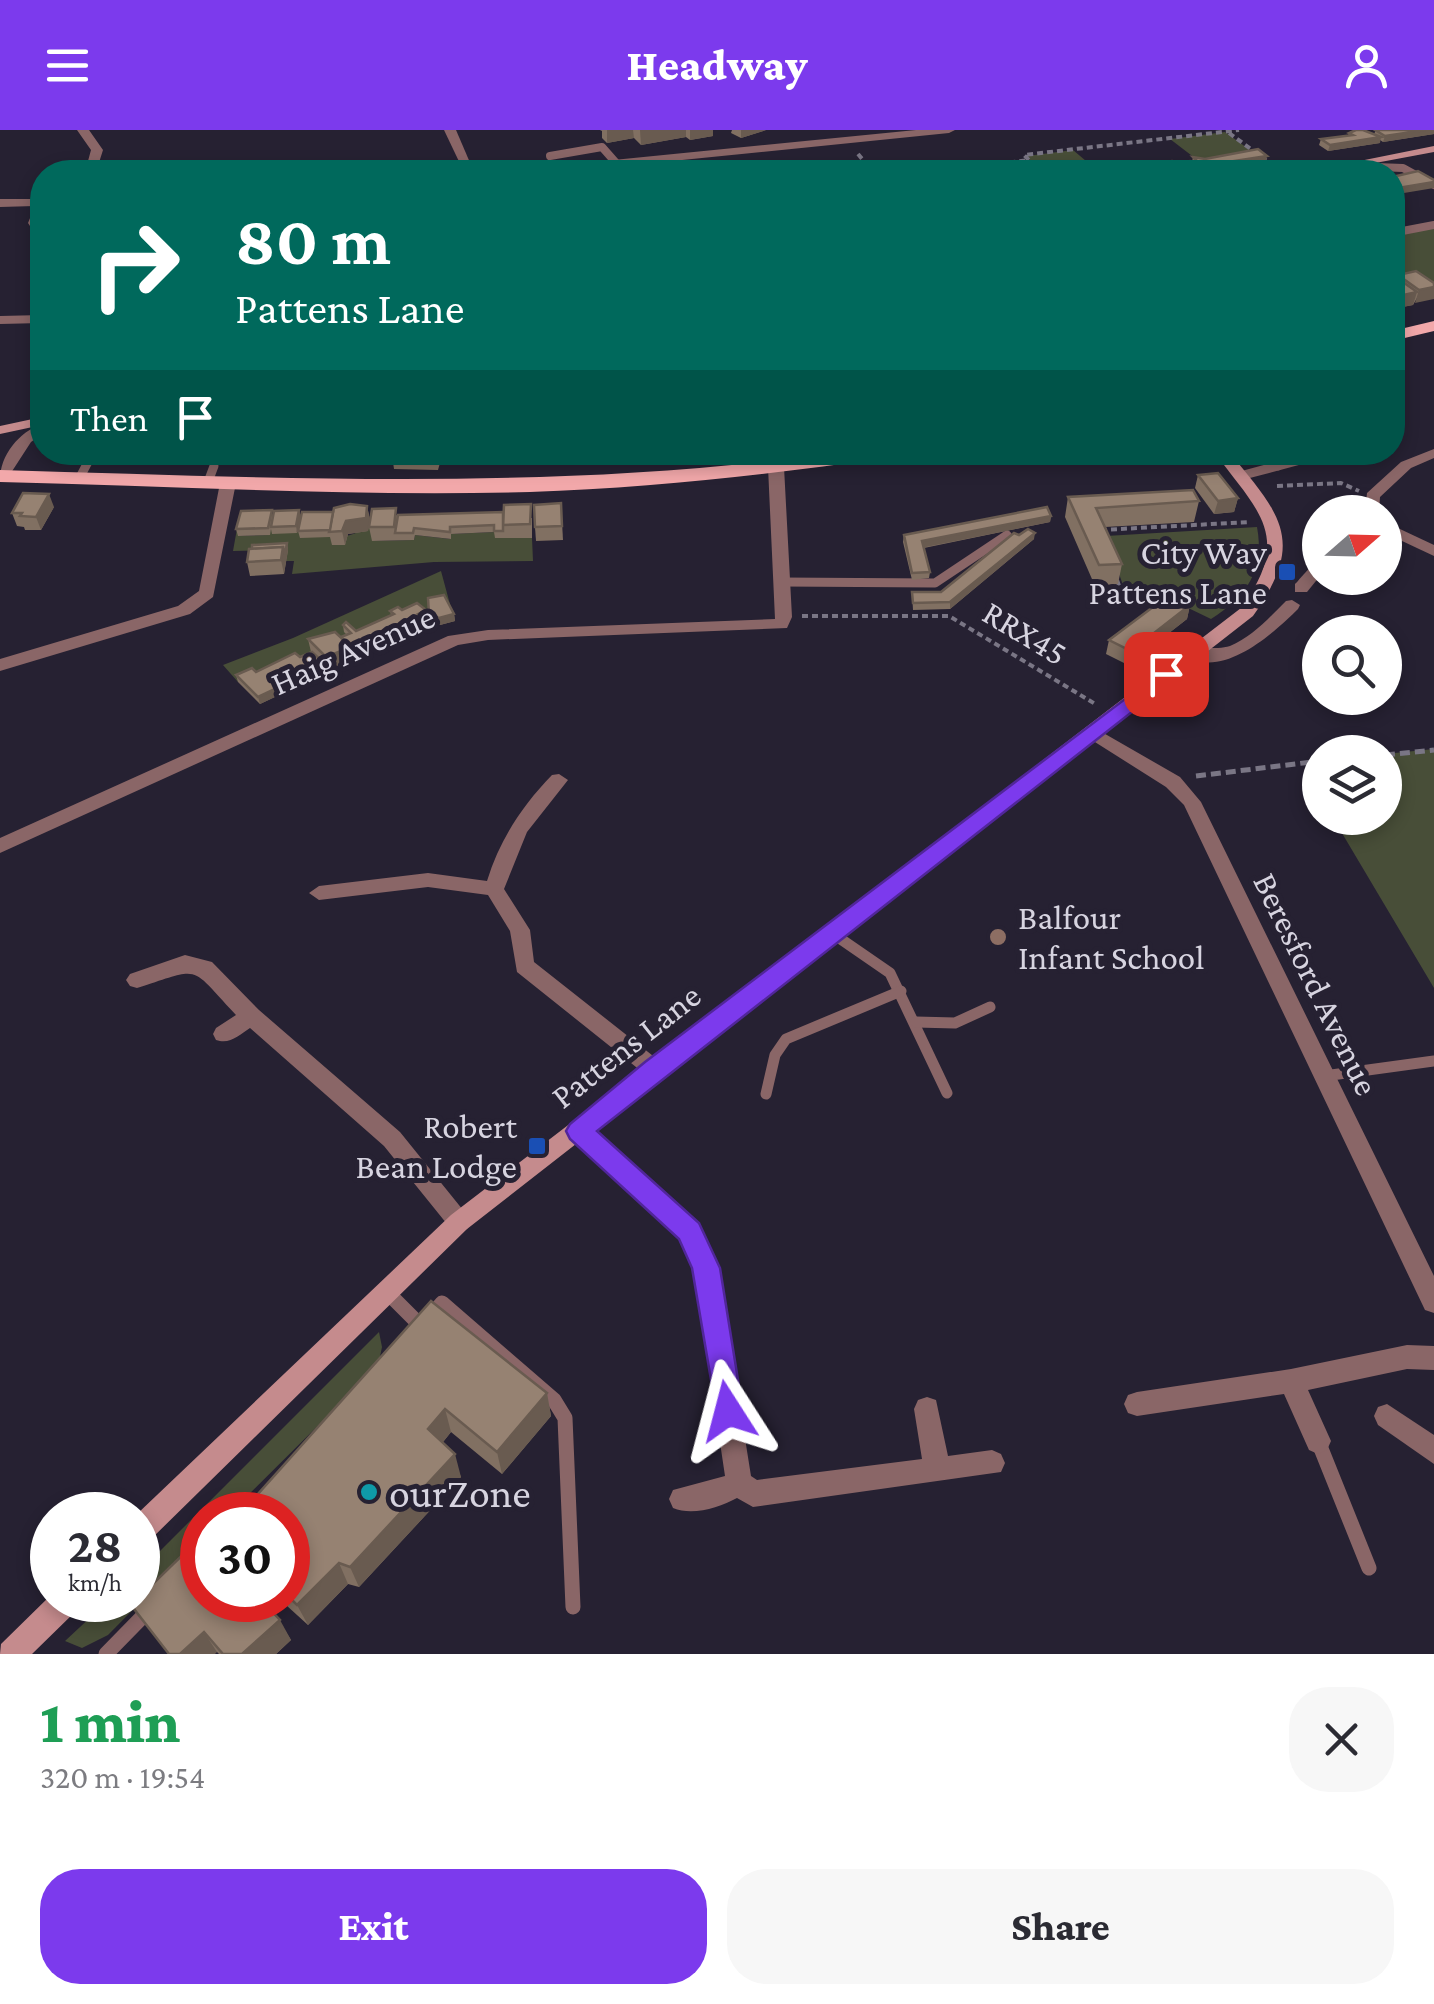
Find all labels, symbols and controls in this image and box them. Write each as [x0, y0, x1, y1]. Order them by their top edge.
icon: menu [40, 38, 95, 93]
icon: person [1339, 38, 1394, 93]
text: Headway [626, 40, 808, 90]
icon: right [70, 200, 200, 330]
text: 80 m [235, 201, 391, 279]
text: Pattens Lane [235, 283, 465, 333]
icon: arrive [168, 390, 223, 445]
text: Then [70, 397, 148, 439]
north arrow [1302, 495, 1402, 595]
map controls [1302, 495, 1402, 835]
place label: City Way Pattens Lane [1088, 533, 1268, 612]
marker: City Way Pattens Lane [1276, 561, 1298, 583]
street label: RRX45 [976, 593, 1074, 673]
street label: Haig Avenue [265, 597, 441, 703]
button: search [1302, 615, 1402, 715]
pin [1124, 632, 1209, 717]
icon: arrive [1139, 647, 1194, 702]
button: layers [1302, 735, 1402, 835]
street label: Beresford Avenue [1245, 866, 1387, 1102]
place label: Balfour Infant School [1018, 898, 1204, 977]
marker: Balfour Infant School [987, 926, 1009, 948]
street label: Pattens Lane [544, 976, 708, 1116]
place label: Robert Bean Lodge [356, 1107, 517, 1186]
marker: Robert Bean Lodge [526, 1135, 548, 1157]
position arrow [676, 1359, 780, 1463]
place label: ourZone [389, 1469, 531, 1516]
marker: ourZone [358, 1481, 380, 1503]
speed limit sign: 30 [180, 1492, 310, 1622]
text: 28 [68, 1517, 122, 1573]
text: km/h [68, 1569, 122, 1596]
button: close [1289, 1687, 1394, 1792]
text: 1 min [40, 1688, 180, 1755]
text: 320 m · 19:54 [40, 1759, 205, 1795]
button: Exit [40, 1869, 707, 1984]
button: Share [727, 1869, 1394, 1984]

